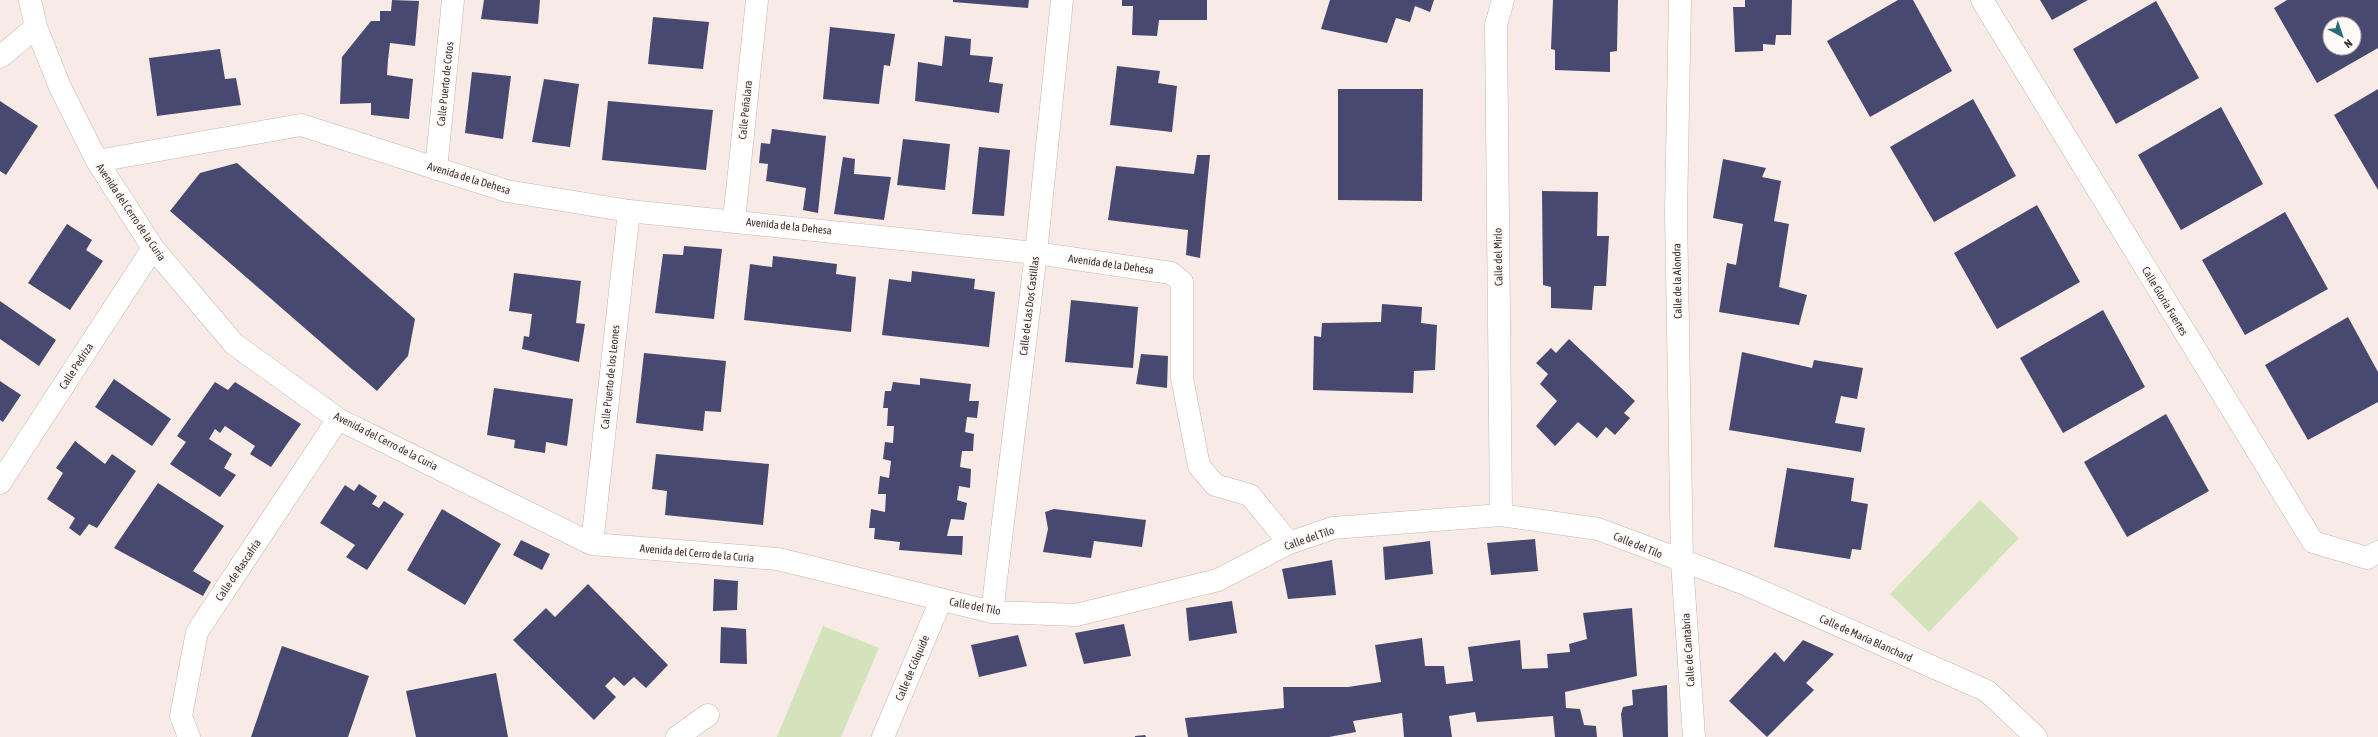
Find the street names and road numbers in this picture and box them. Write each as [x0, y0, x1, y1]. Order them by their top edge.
street label: Calle Puerto de Cotos [435, 41, 455, 127]
street label: Calle Peñalara [736, 80, 754, 140]
street label: Avenida de la Dehesa [426, 160, 512, 196]
street label: Avenida del Cerro de la Curia [94, 161, 168, 263]
street label: Avenida de la Dehesa [745, 216, 833, 236]
street label: Calle del Mirlo [1491, 228, 1505, 286]
street label: Calle de la Alondra [1670, 243, 1684, 319]
street label: Avenida de la Dehesa [1067, 252, 1155, 276]
street label: Calle de Las Dos Castillas [1017, 256, 1041, 356]
street label: Calle Gloria Fuertes [2140, 264, 2190, 338]
street label: Calle Puerto de los Leones [599, 324, 621, 430]
street label: Calle Pedriza [57, 341, 95, 391]
street label: Avenida del Cerro de la Curia [332, 410, 440, 472]
street label: Calle del Tilo [1282, 524, 1336, 552]
street label: Calle del Tilo [1612, 530, 1664, 560]
street label: Calle de Rascafría [213, 537, 263, 603]
street label: Avenida del Cerro de la Curia [639, 542, 755, 564]
street label: Calle del Tilo [948, 595, 1002, 617]
street label: Calle de María Blanchard [1818, 612, 1914, 664]
street label: Calle de Cantabria [1679, 613, 1697, 687]
street label: Calle de Cólquide [893, 633, 931, 703]

